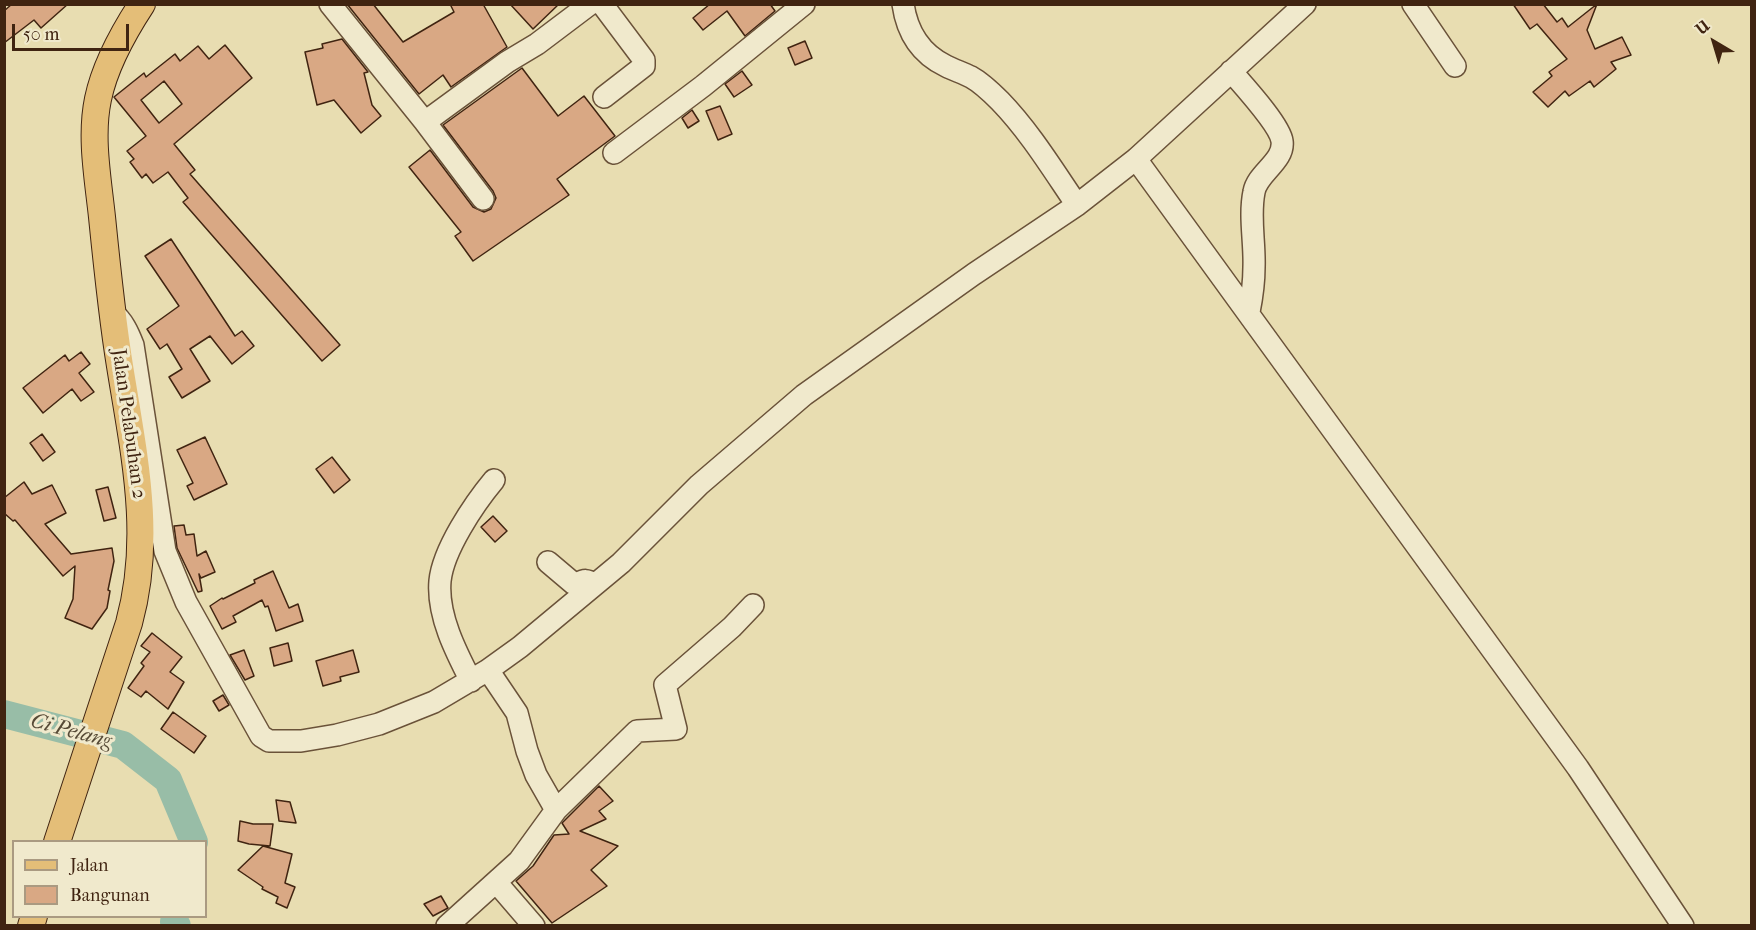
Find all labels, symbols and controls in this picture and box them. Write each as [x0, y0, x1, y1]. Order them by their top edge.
scale bar [15, 12, 132, 50]
north arrow [1684, 12, 1744, 72]
text: U [1692, 16, 1713, 39]
text: 50 m [23, 24, 59, 45]
street label: Jalan Pelabuhan 2 [106, 347, 150, 501]
water label: Ci Pelang [28, 709, 114, 755]
legend [12, 840, 207, 918]
text: Jalan [70, 855, 108, 876]
text: Bangunan [70, 885, 150, 906]

